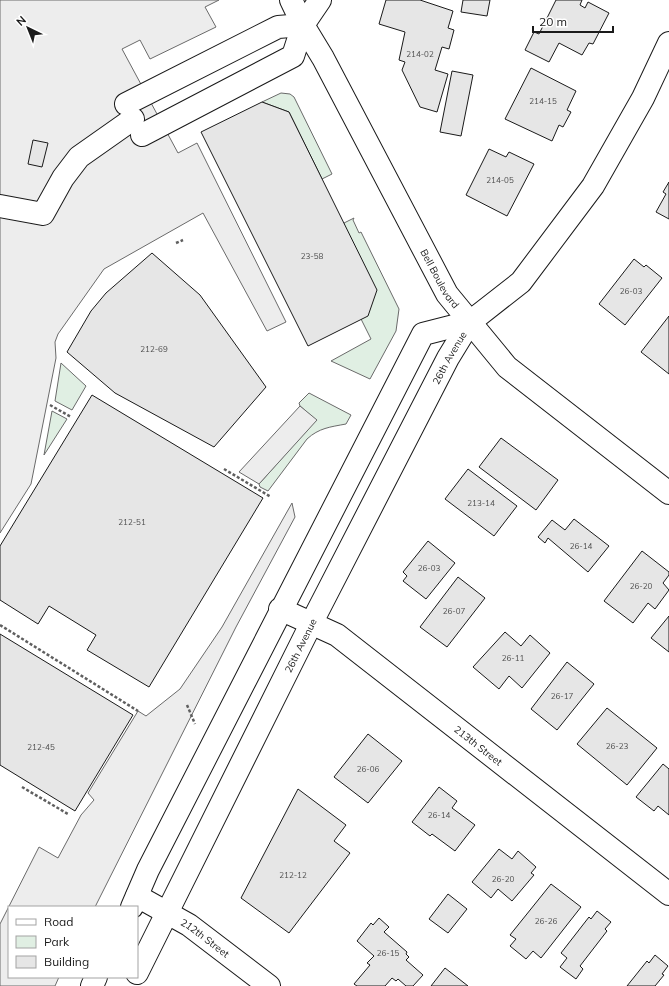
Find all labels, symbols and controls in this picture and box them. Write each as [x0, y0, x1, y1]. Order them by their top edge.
north arrow [8, 8, 48, 48]
scale bar [533, 8, 613, 34]
text: N [13, 13, 29, 29]
text: 20 m [539, 14, 567, 29]
house number: 214-02 [406, 49, 434, 59]
house number: 214-15 [529, 96, 557, 106]
house number: 214-05 [486, 175, 514, 185]
street label: Bell Boulevard [418, 247, 462, 311]
house number: 23-58 [301, 251, 324, 261]
house number: 26-03 [620, 286, 643, 296]
street label: 26th Avenue [429, 329, 469, 386]
house number: 212-69 [140, 344, 168, 354]
house number: 213-14 [467, 498, 495, 508]
house number: 212-51 [118, 517, 146, 527]
house number: 26-14 [570, 541, 593, 551]
house number: 26-03 [418, 563, 441, 573]
house number: 26-20 [630, 581, 653, 591]
house number: 26-07 [443, 606, 466, 616]
street label: 26th Avenue [281, 616, 319, 675]
house number: 26-11 [502, 653, 525, 663]
house number: 26-17 [551, 691, 574, 701]
street label: 213th Street [452, 722, 506, 768]
house number: 26-23 [606, 741, 629, 751]
house number: 212-45 [27, 742, 55, 752]
house number: 26-06 [357, 764, 380, 774]
house number: 26-14 [428, 810, 451, 820]
house number: 212-12 [279, 870, 307, 880]
house number: 26-20 [492, 874, 515, 884]
legend [8, 906, 138, 978]
text: Road [44, 914, 73, 929]
street label: 212th Street [179, 915, 233, 960]
house number: 26-26 [535, 916, 558, 926]
text: Park [44, 934, 70, 949]
house number: 26-15 [377, 948, 400, 958]
text: Building [44, 954, 89, 969]

